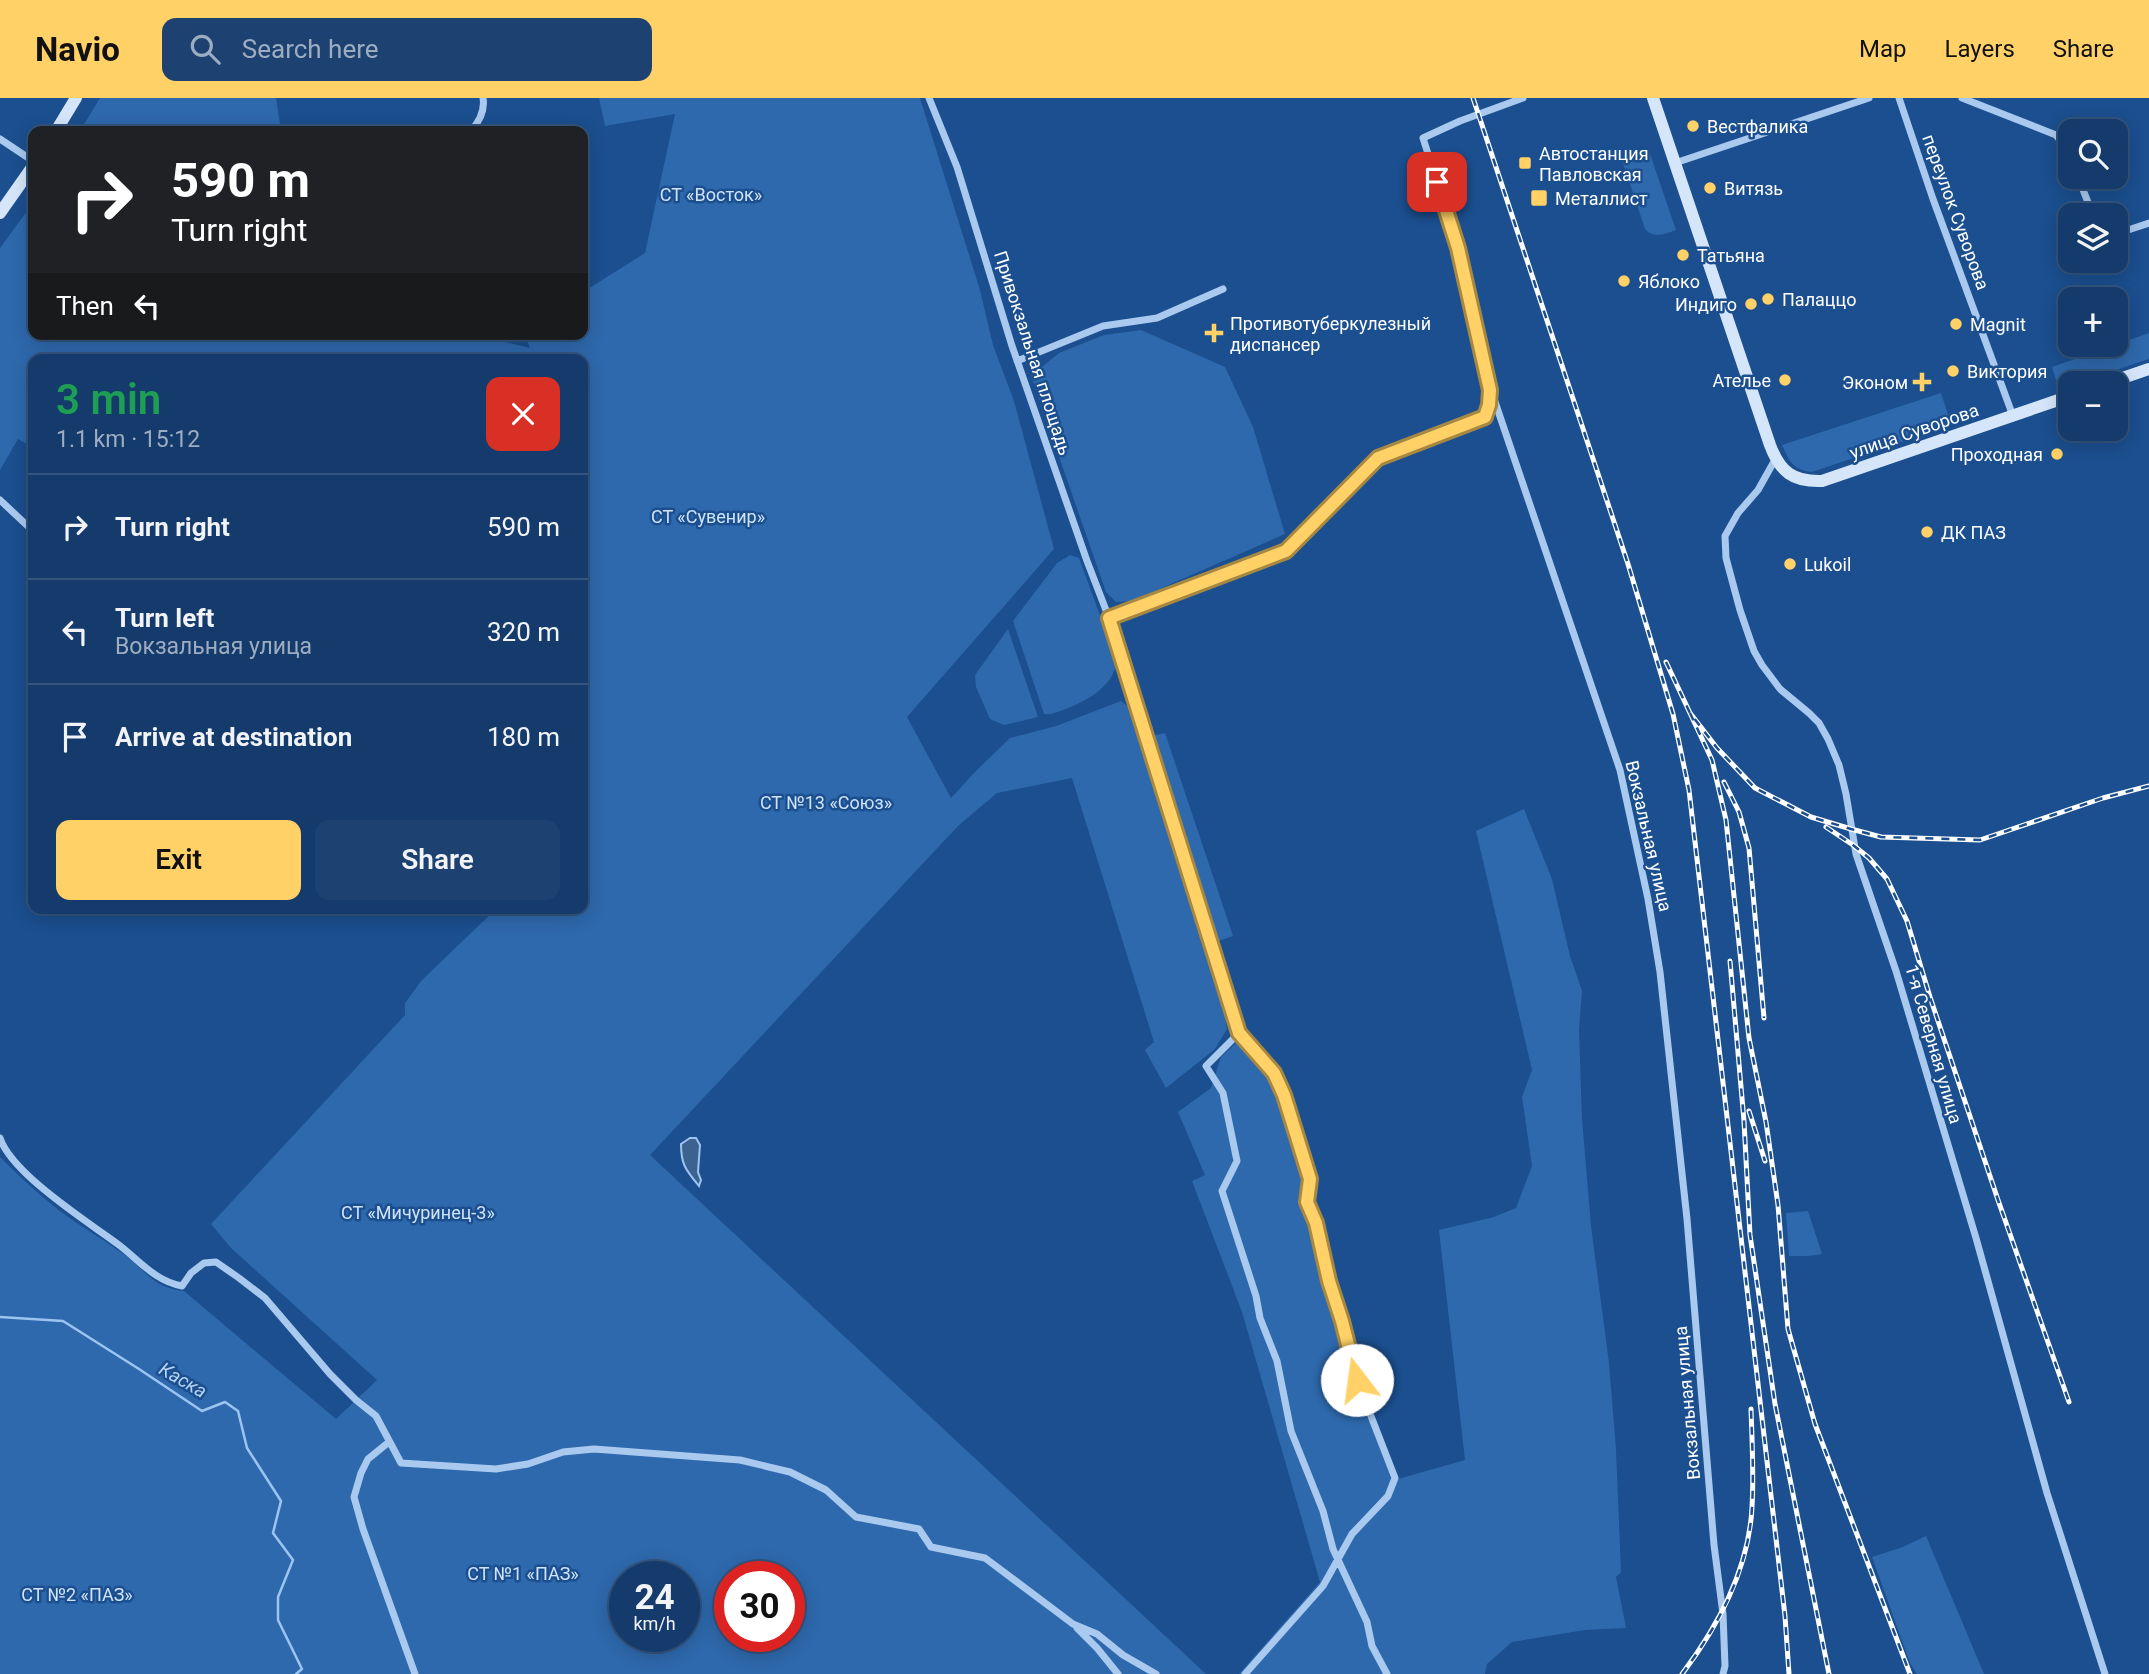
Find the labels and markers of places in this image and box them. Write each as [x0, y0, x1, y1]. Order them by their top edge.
place label: Вестфалика [1707, 116, 1808, 137]
marker: Вестфалика [1685, 118, 1701, 134]
place label: Автостанция Павловская [1539, 143, 1649, 185]
pin [1407, 152, 1467, 212]
marker: Автостанция Павловская [1517, 155, 1533, 171]
place label: Витязь [1724, 178, 1783, 199]
marker: Витязь [1702, 180, 1718, 196]
marker: Металлист [1529, 188, 1549, 208]
place label: Металлист [1555, 188, 1648, 209]
place label: Татьяна [1697, 245, 1765, 266]
marker: Татьяна [1675, 247, 1691, 263]
place label: Яблоко [1638, 271, 1700, 292]
marker: Яблоко [1616, 273, 1632, 289]
place label: Палаццо [1782, 289, 1856, 310]
marker: Палаццо [1760, 291, 1776, 307]
place label: Индиго [1675, 294, 1737, 315]
marker: Индиго [1743, 296, 1759, 312]
place label: Противотуберкулезный диспансер [1230, 313, 1431, 355]
place label: Magnit [1970, 314, 2026, 335]
marker: Magnit [1948, 316, 1964, 332]
marker: Противотуберкулезный диспансер [1204, 323, 1224, 343]
place label: Виктория [1967, 361, 2047, 382]
marker: Виктория [1945, 363, 1961, 379]
place label: Ателье [1713, 370, 1771, 391]
marker: Ателье [1777, 372, 1793, 388]
place label: Эконом [1842, 372, 1908, 393]
marker: Эконом [1914, 374, 1930, 390]
place label: Проходная [1951, 444, 2043, 465]
marker: Проходная [2049, 446, 2065, 462]
place label: ДК ПАЗ [1941, 522, 2006, 543]
marker: ДК ПАЗ [1919, 524, 1935, 540]
place label: Lukoil [1804, 554, 1851, 575]
marker: Lukoil [1782, 556, 1798, 572]

